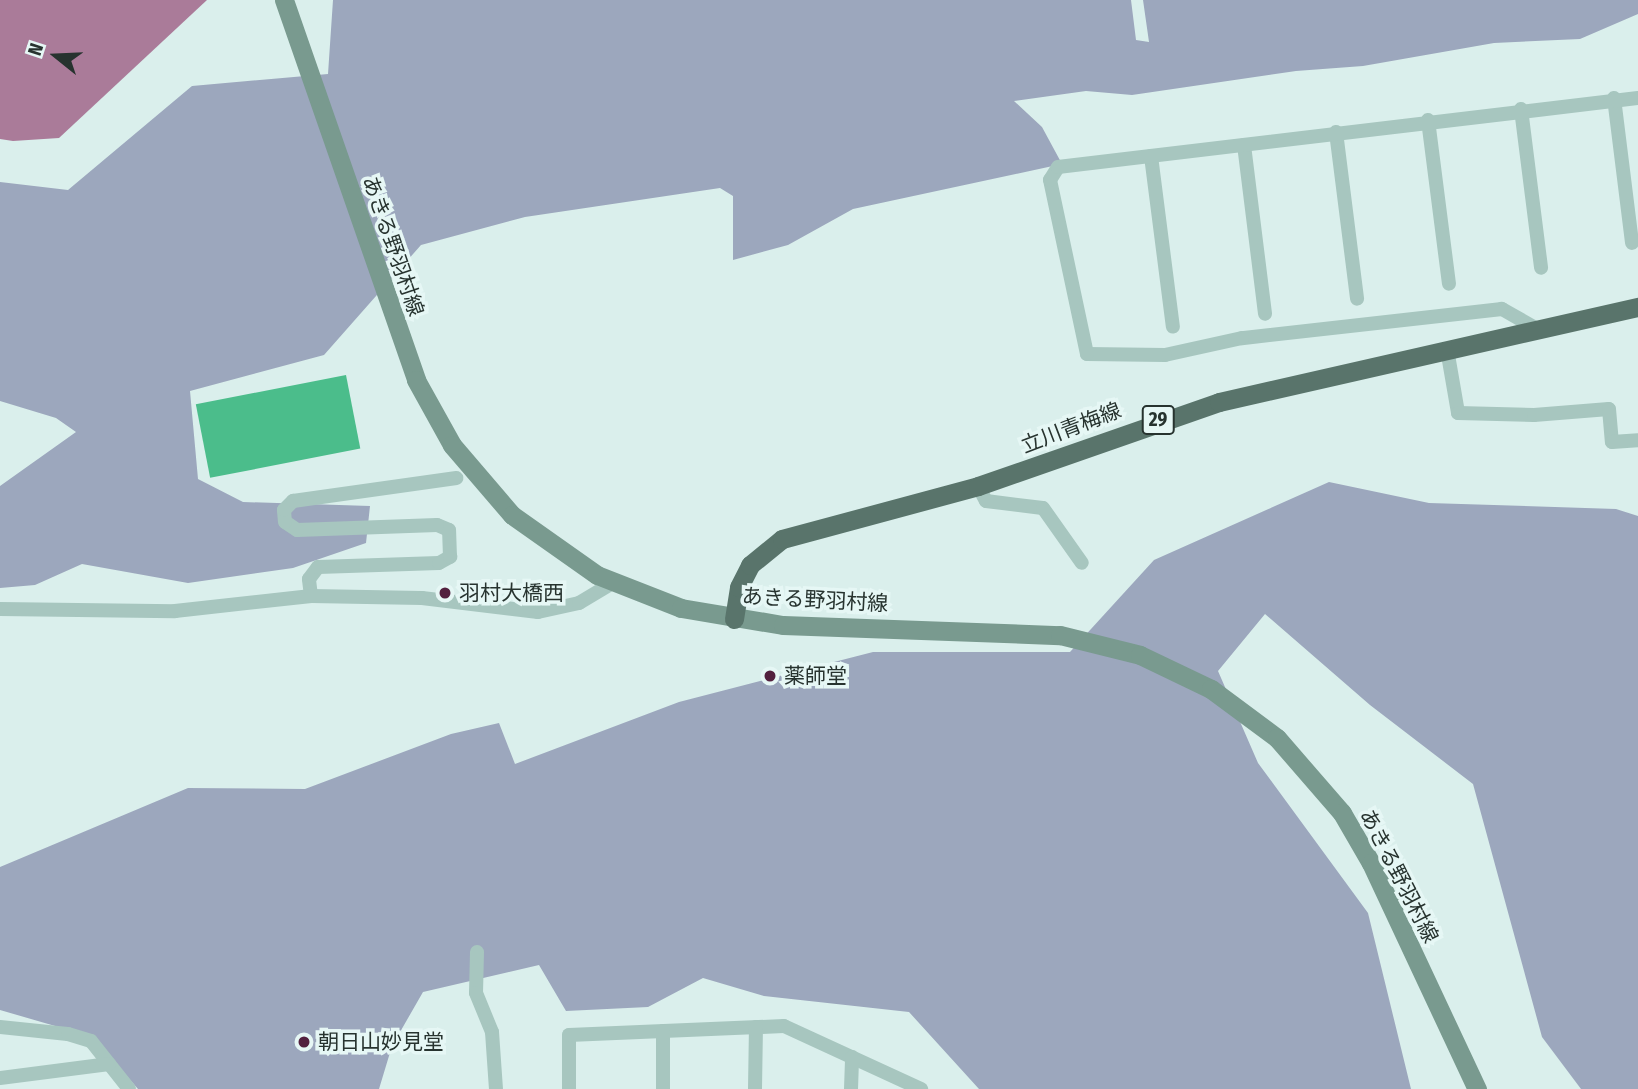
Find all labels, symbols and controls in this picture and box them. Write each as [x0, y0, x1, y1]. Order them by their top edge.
north arrow [21, 21, 91, 91]
text: N [23, 40, 48, 58]
street label: あきる野羽村線 [357, 172, 429, 320]
street label: 立川青梅線 [1017, 397, 1125, 459]
road number: 29 [1140, 404, 1176, 436]
place label: 羽村大橋西 [459, 580, 564, 606]
street label: あきる野羽村線 [741, 584, 889, 616]
marker: 羽村大橋西 [437, 585, 453, 601]
place label: 薬師堂 [784, 663, 847, 689]
marker: 薬師堂 [762, 668, 778, 684]
street label: あきる野羽村線 [1354, 805, 1444, 947]
place label: 朝日山妙見堂 [318, 1029, 444, 1055]
marker: 朝日山妙見堂 [296, 1034, 312, 1050]

